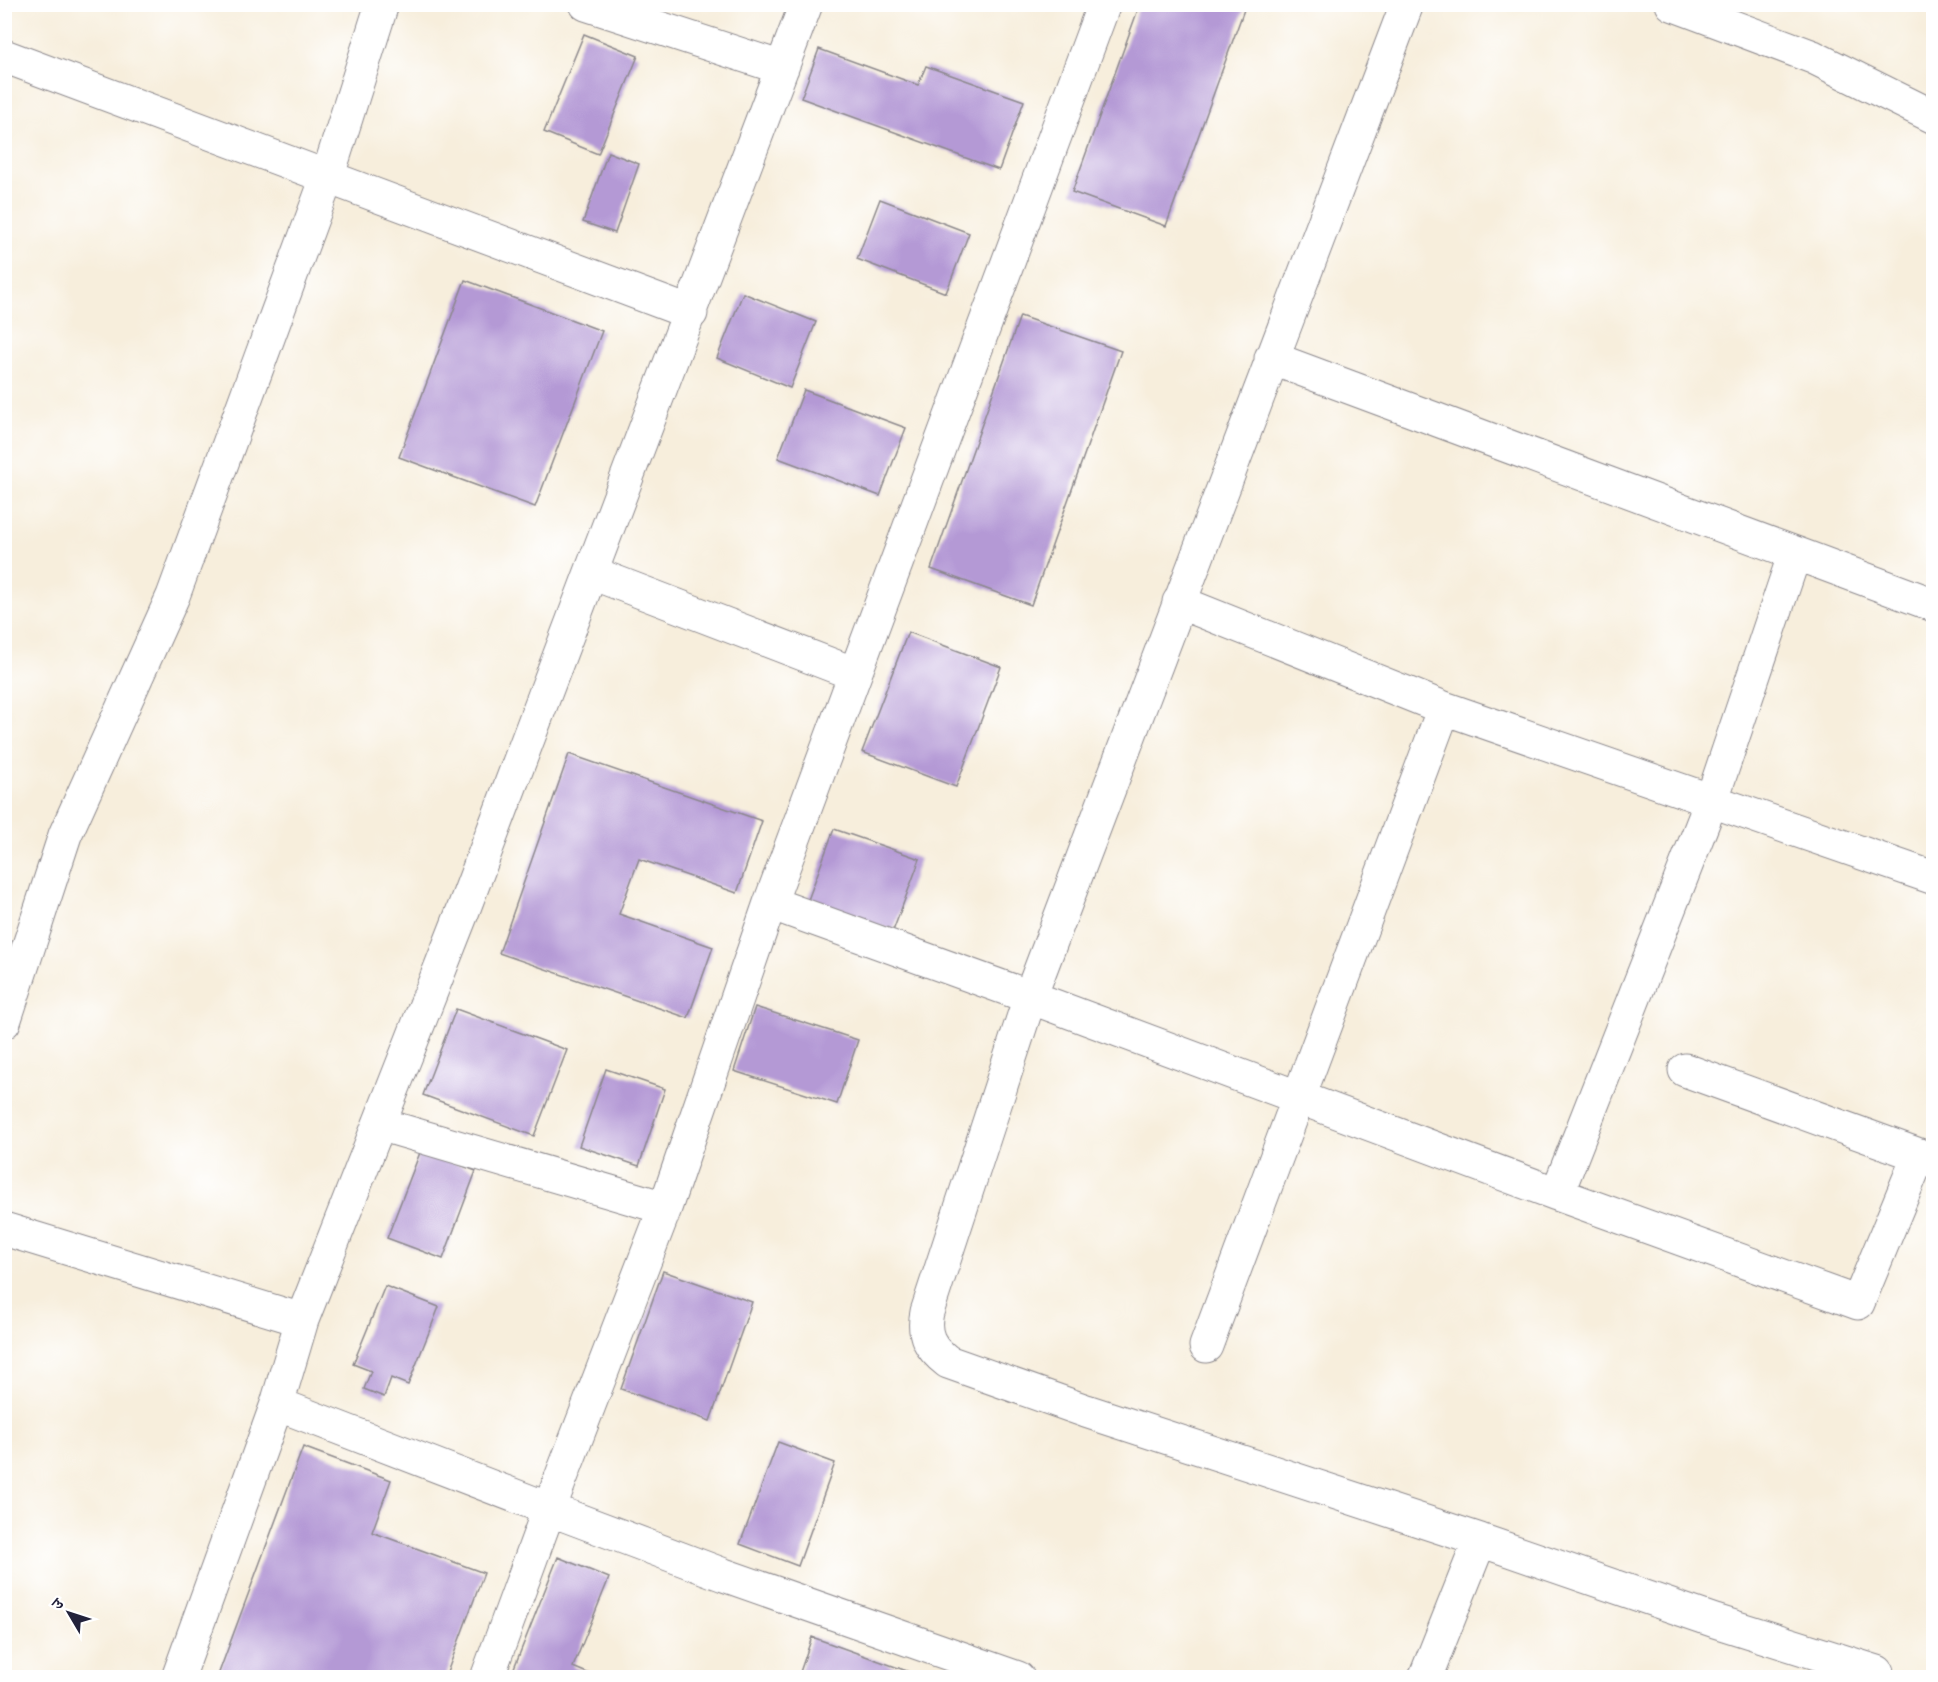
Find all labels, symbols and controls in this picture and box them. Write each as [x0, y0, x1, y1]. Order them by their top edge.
north arrow [39, 1583, 99, 1643]
text: उ [47, 1593, 69, 1614]

